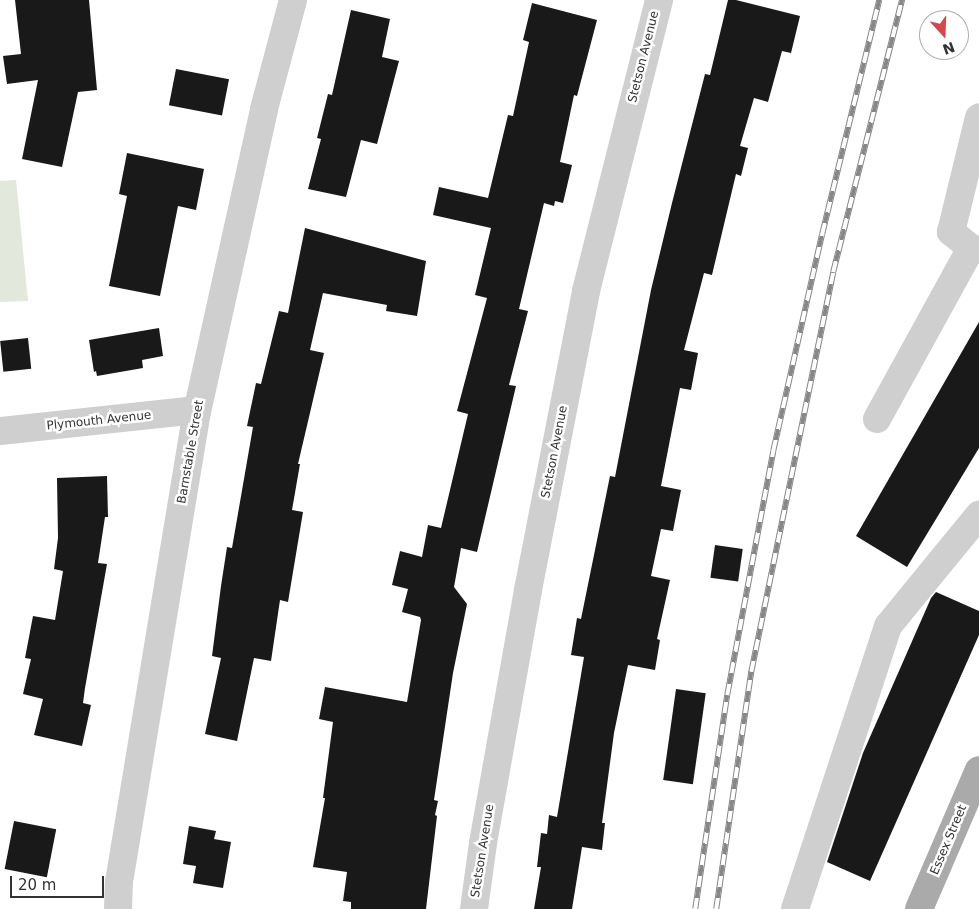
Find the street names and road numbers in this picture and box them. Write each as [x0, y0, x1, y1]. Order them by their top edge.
street label: Stetson Avenue [626, 10, 662, 104]
street label: Barnstable Street [175, 399, 207, 505]
street label: Stetson Avenue [539, 404, 571, 500]
street label: Plymouth Avenue [46, 408, 152, 434]
street label: Stetson Avenue [469, 803, 497, 899]
street label: Essex Street [928, 803, 970, 877]

